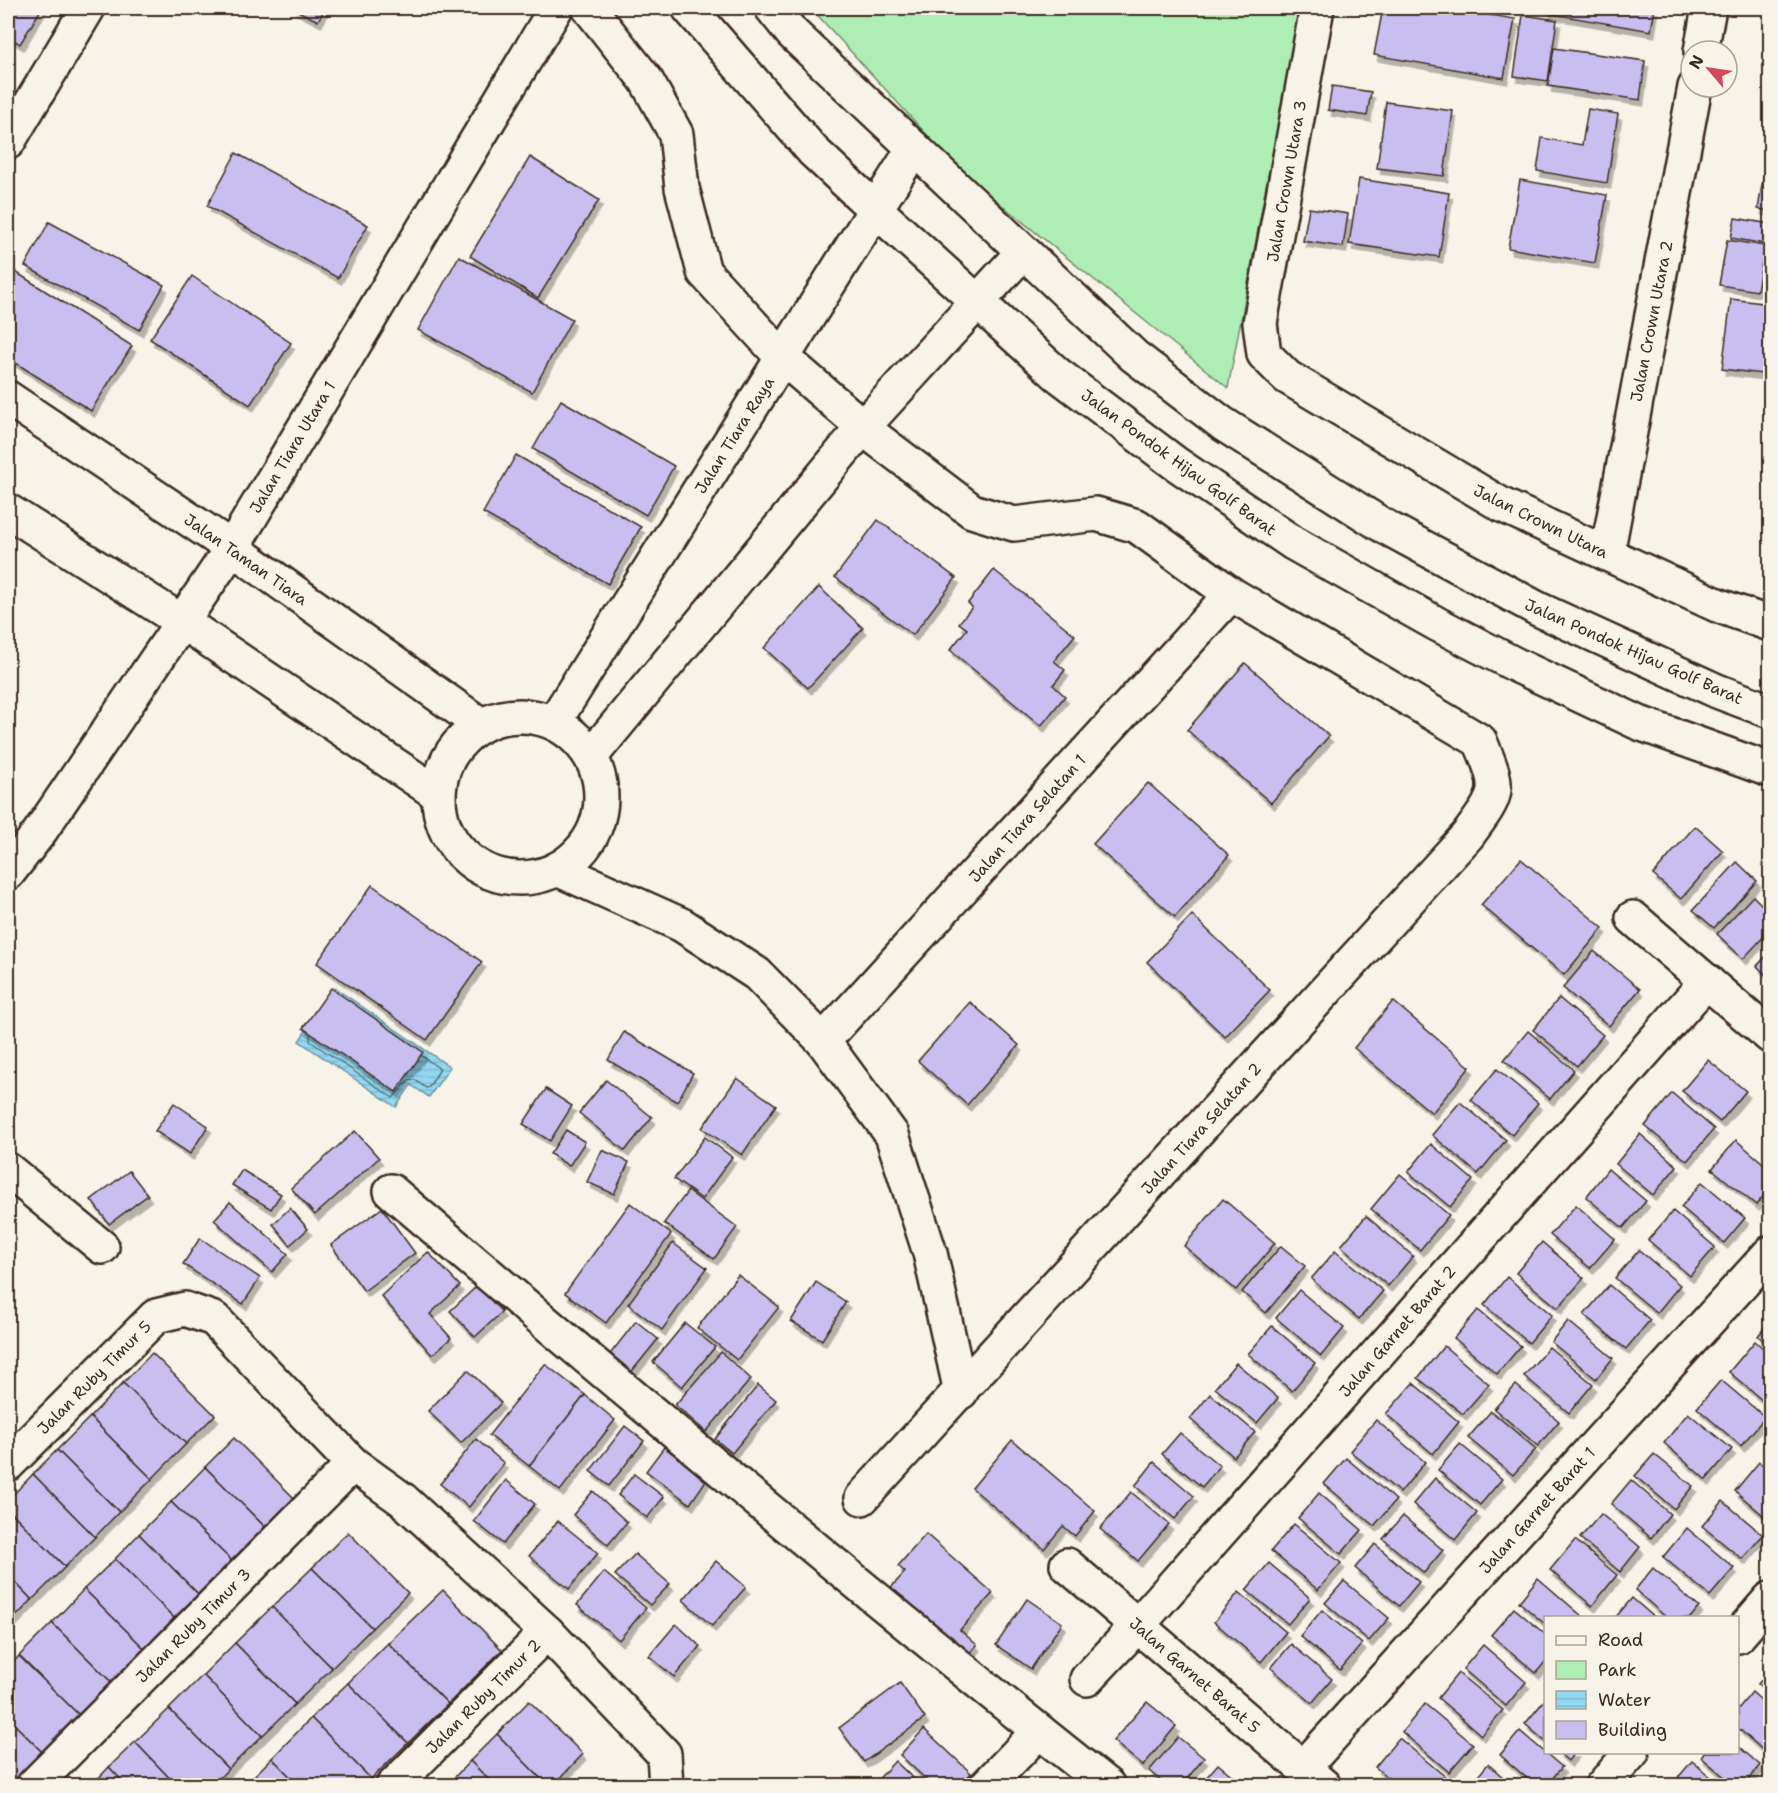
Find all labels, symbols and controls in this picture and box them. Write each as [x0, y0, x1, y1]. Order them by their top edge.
north arrow [1679, 39, 1739, 99]
text: N [1684, 51, 1709, 73]
street label: Jalan Crown Utara 3 [1262, 99, 1311, 264]
street label: Jalan Crown Utara 2 [1626, 239, 1677, 404]
street label: Jalan Tiara Raya [690, 373, 779, 498]
street label: Jalan Tiara Utara 1 [245, 377, 340, 517]
street label: Jalan Pondok Hijau Golf Barat [1077, 384, 1280, 540]
street label: Jalan Crown Utara [1470, 480, 1612, 563]
street label: Jalan Taman Tiara [180, 509, 312, 610]
street label: Jalan Pondok Hijau Golf Barat [1522, 594, 1746, 709]
street label: Jalan Tiara Selatan 1 [964, 750, 1091, 887]
street label: Jalan Tiara Selatan 2 [1137, 1058, 1266, 1198]
street label: Jalan Garnet Barat 2 [1334, 1261, 1460, 1402]
street label: Jalan Ruby Timur 5 [33, 1316, 156, 1439]
street label: Jalan Garnet Barat 1 [1475, 1443, 1600, 1578]
street label: Jalan Ruby Timur 3 [131, 1563, 255, 1687]
street label: Jalan Garnet Barat 5 [1125, 1613, 1264, 1738]
legend [1544, 1616, 1739, 1754]
text: Road [1598, 1628, 1643, 1652]
street label: Jalan Ruby Timur 2 [421, 1634, 545, 1758]
text: Park [1598, 1658, 1637, 1682]
text: Water [1598, 1688, 1651, 1712]
text: Building [1598, 1718, 1667, 1742]

